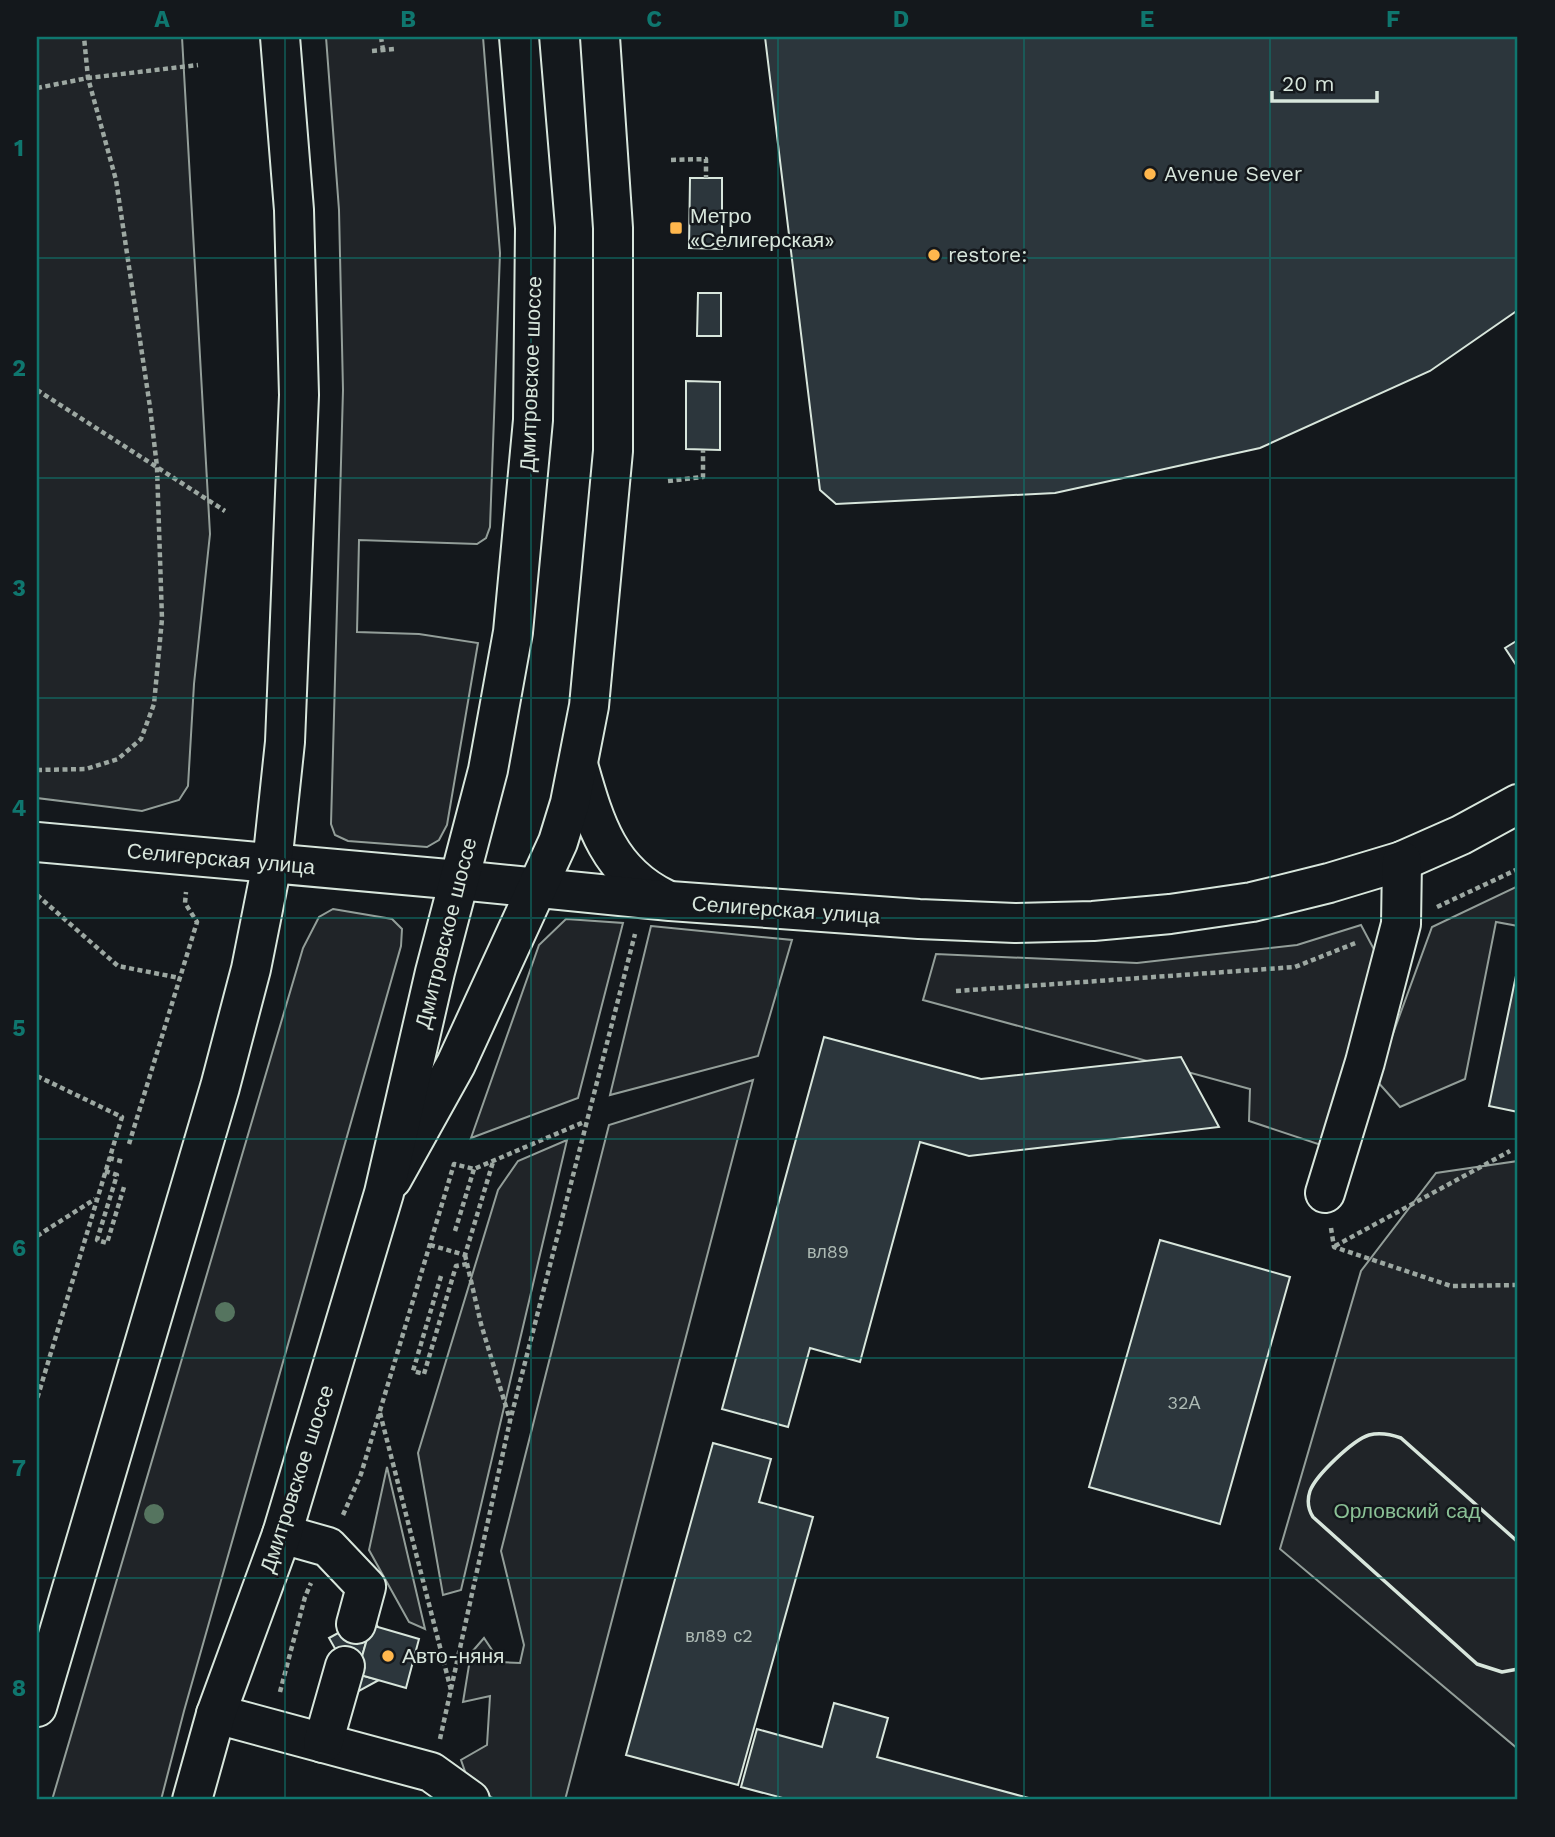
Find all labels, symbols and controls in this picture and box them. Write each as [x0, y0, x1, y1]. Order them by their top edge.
text: A [154, 6, 170, 33]
text: B [400, 6, 416, 33]
text: C [646, 6, 662, 33]
text: D [893, 6, 909, 33]
text: E [1140, 6, 1154, 33]
text: F [1386, 6, 1400, 33]
scale bar [1272, 60, 1376, 104]
text: 20 m [1282, 71, 1334, 96]
text: 1 [14, 135, 24, 162]
place label: Avenue Sever [1164, 161, 1303, 186]
marker: Avenue Sever [1142, 166, 1158, 182]
place label: Метро «Селигерская» [690, 203, 835, 252]
marker: Метро «Селигерская» [668, 220, 684, 236]
place label: restore: [948, 242, 1027, 267]
marker: restore: [926, 247, 942, 263]
street label: Дмитровское шоссе [515, 276, 546, 472]
text: 2 [12, 355, 26, 382]
text: 3 [12, 575, 26, 602]
text: 4 [12, 795, 27, 822]
street label: Дмитровское шоссе [410, 835, 481, 1031]
street label: Селигерская улица [126, 838, 316, 879]
street label: Селигерская улица [691, 890, 881, 929]
text: 5 [12, 1015, 26, 1042]
text: 6 [12, 1235, 26, 1262]
house number: вл89 [807, 1241, 849, 1262]
street label: Дмитровское шоссе [254, 1382, 339, 1576]
house number: 32А [1168, 1392, 1201, 1413]
text: 7 [12, 1455, 26, 1482]
park label: Орловский сад [1333, 1498, 1481, 1523]
house number: вл89 с2 [685, 1625, 753, 1646]
place label: Авто-няня [402, 1643, 504, 1668]
marker: Авто-няня [380, 1648, 396, 1664]
text: 8 [12, 1675, 26, 1702]

